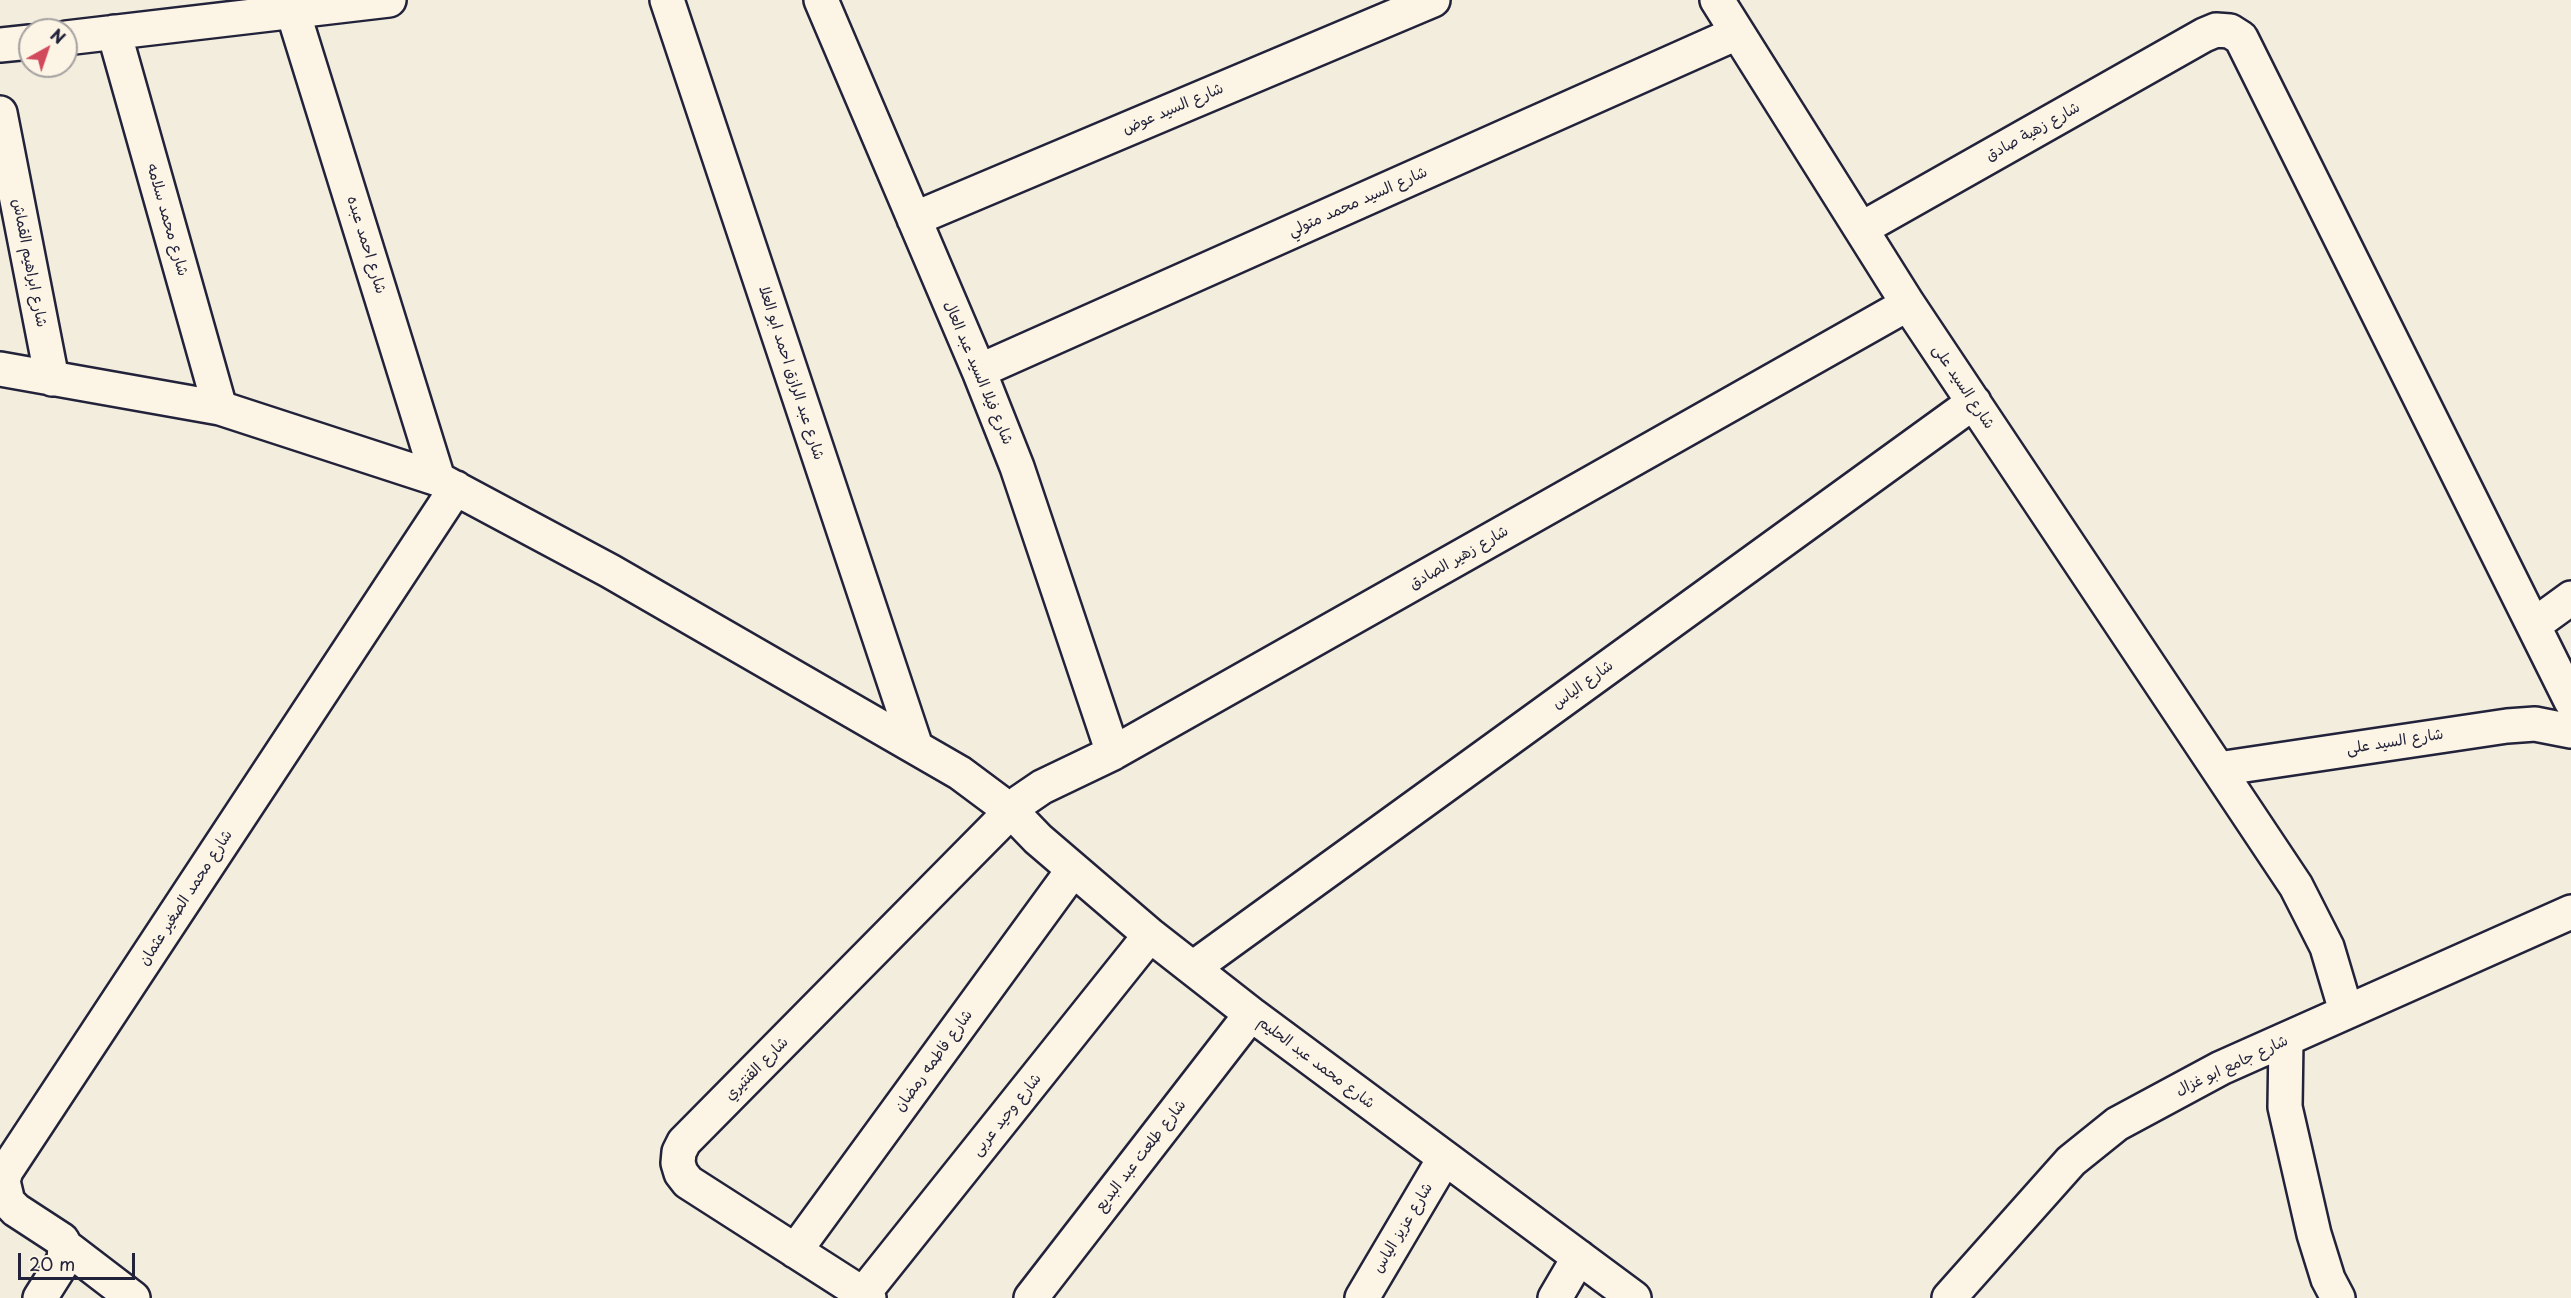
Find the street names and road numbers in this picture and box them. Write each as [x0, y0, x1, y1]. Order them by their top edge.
street label: شارع السيد عوض [1120, 80, 1226, 138]
street label: شارع زهية صادق [1983, 99, 2083, 165]
street label: شارع محمد سلامه [142, 162, 192, 278]
street label: شارع السيد محمد متولي [1286, 163, 1430, 241]
street label: شارع احمد عبده [343, 194, 389, 296]
street label: شارع ابراهيم القماش [8, 197, 50, 329]
street label: شارع عبد الرازق احمد ابو العلا [754, 284, 828, 462]
street label: شارع فيلا السيد عبد العال [940, 298, 1016, 448]
street label: شارع السيد على [1928, 341, 1998, 433]
street label: شارع زهير الصادق [1406, 522, 1512, 594]
street label: شارع الياس [1549, 657, 1617, 713]
street label: شارع السيد على [2345, 725, 2445, 759]
street label: شارع محمد الصغير عثمان [135, 827, 237, 969]
street label: شارع فاطمه رمضان [891, 1007, 977, 1115]
street label: شارع محمد عبد الحليم [1254, 1013, 1378, 1113]
street label: شارع جامع ابو غزال [2173, 1032, 2291, 1100]
street label: شارع القنتيري [722, 1034, 792, 1104]
street label: شارع وحيد عربى [968, 1070, 1046, 1160]
street label: شارع طلعت عبد البديع [1092, 1096, 1190, 1216]
street label: شارع عزيز الياس [1369, 1180, 1437, 1276]

